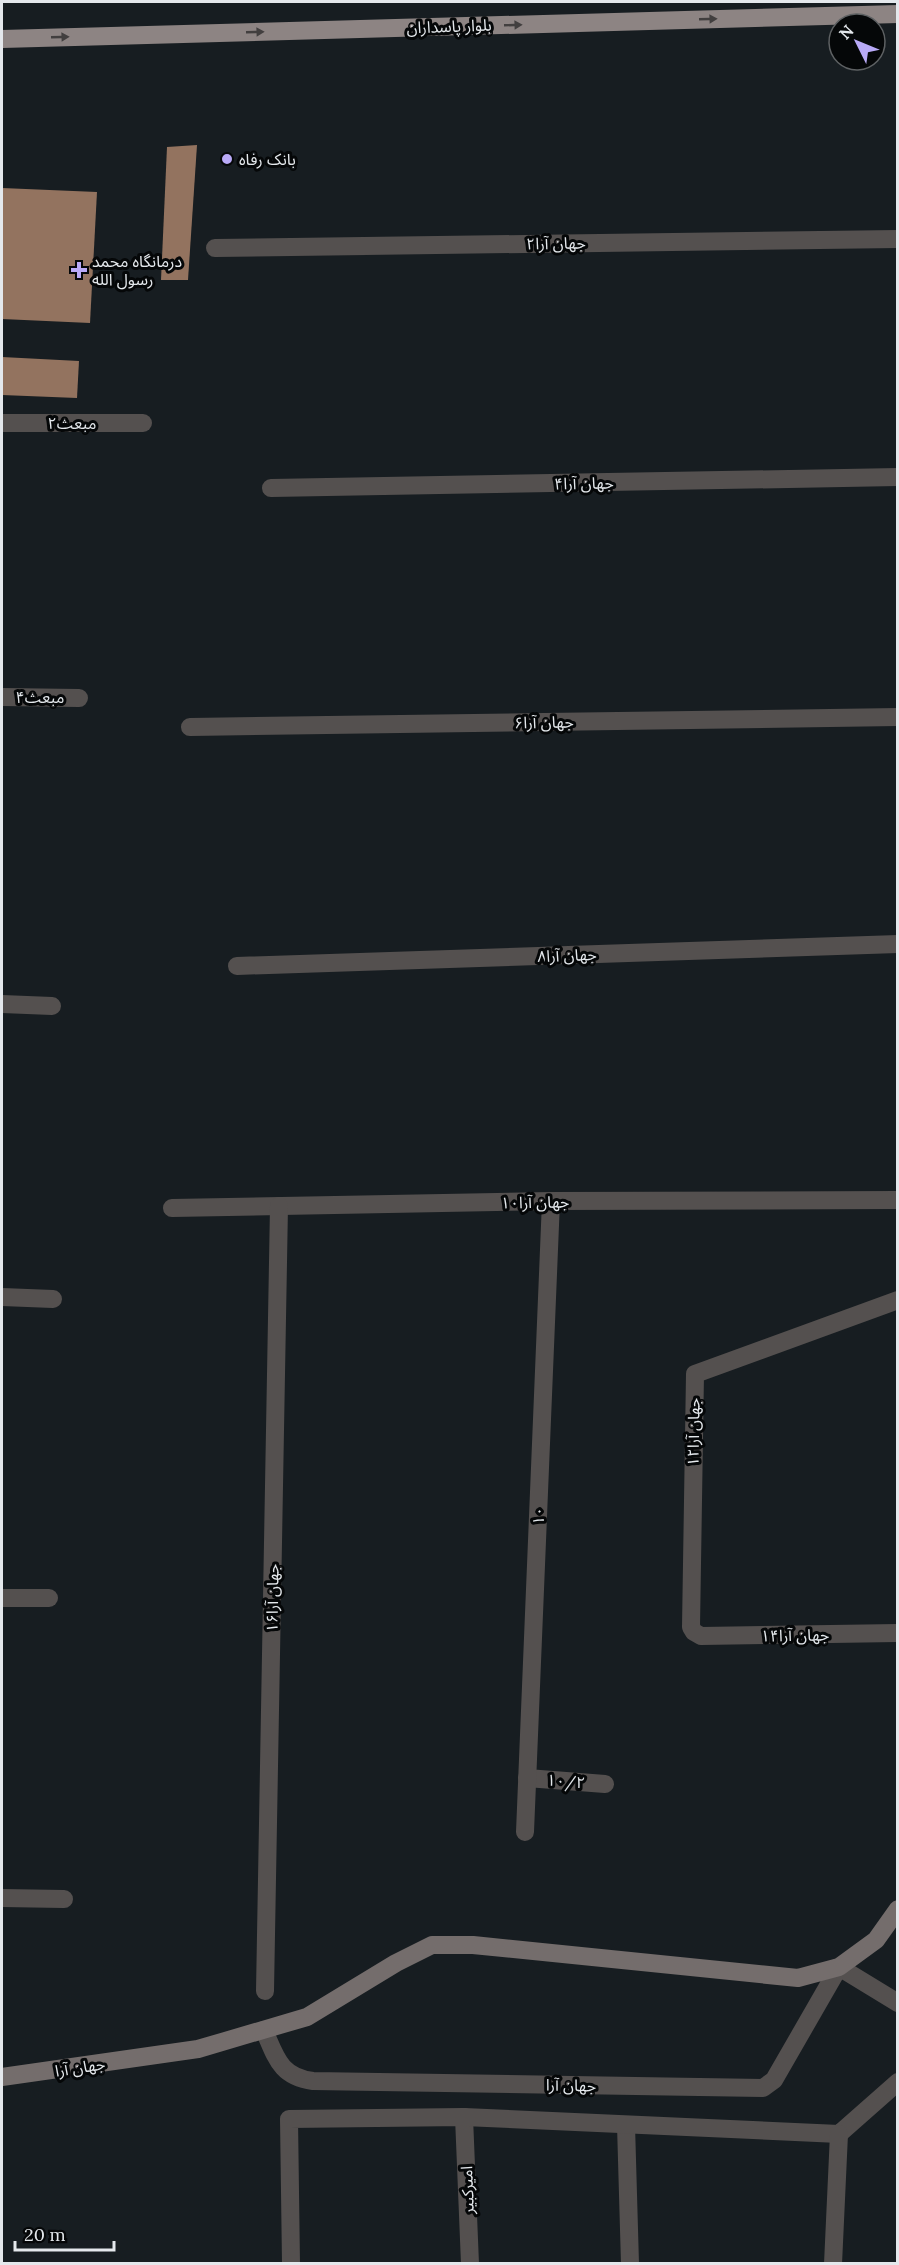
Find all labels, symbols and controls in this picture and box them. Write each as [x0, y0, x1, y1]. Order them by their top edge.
north arrow [827, 12, 887, 72]
street label: بلوار پاسداران [406, 15, 492, 39]
one-way arrow [698, 15, 717, 24]
one-way arrow [503, 20, 522, 29]
text: N [834, 20, 858, 43]
one-way arrow [245, 27, 264, 37]
one-way arrow [50, 33, 69, 42]
place label: بانک رفاه [239, 149, 296, 169]
marker: بانک رفاه [220, 152, 234, 166]
street label: جهان آرا۲ [526, 232, 586, 254]
place label: درمانگاه محمد رسول الله [92, 251, 182, 290]
marker: درمانگاه محمد رسول الله [70, 261, 88, 279]
street label: مبعث۲ [48, 413, 96, 433]
street label: جهان آرا۴ [554, 472, 614, 494]
street label: مبعث۴ [16, 687, 64, 707]
street label: جهان آرا۶ [514, 711, 574, 733]
street label: جهان آرا۸ [537, 944, 597, 966]
street label: جهان آرا۱۰ [500, 1191, 570, 1213]
street label: جهان آرا۱۲ [682, 1397, 704, 1467]
street label: ۱۰ [528, 1507, 548, 1525]
street label: جهان آرا۱۶ [261, 1563, 283, 1633]
street label: جهان آرا۱۴ [760, 1624, 830, 1646]
street label: ۱۰/۲ [546, 1769, 586, 1794]
street label: جهان آرا [54, 2053, 106, 2081]
street label: جهان آرا [546, 2075, 596, 2095]
street label: امیرکبیر [456, 2166, 478, 2215]
scale bar [15, 2214, 114, 2252]
text: 20 m [24, 2223, 66, 2246]

